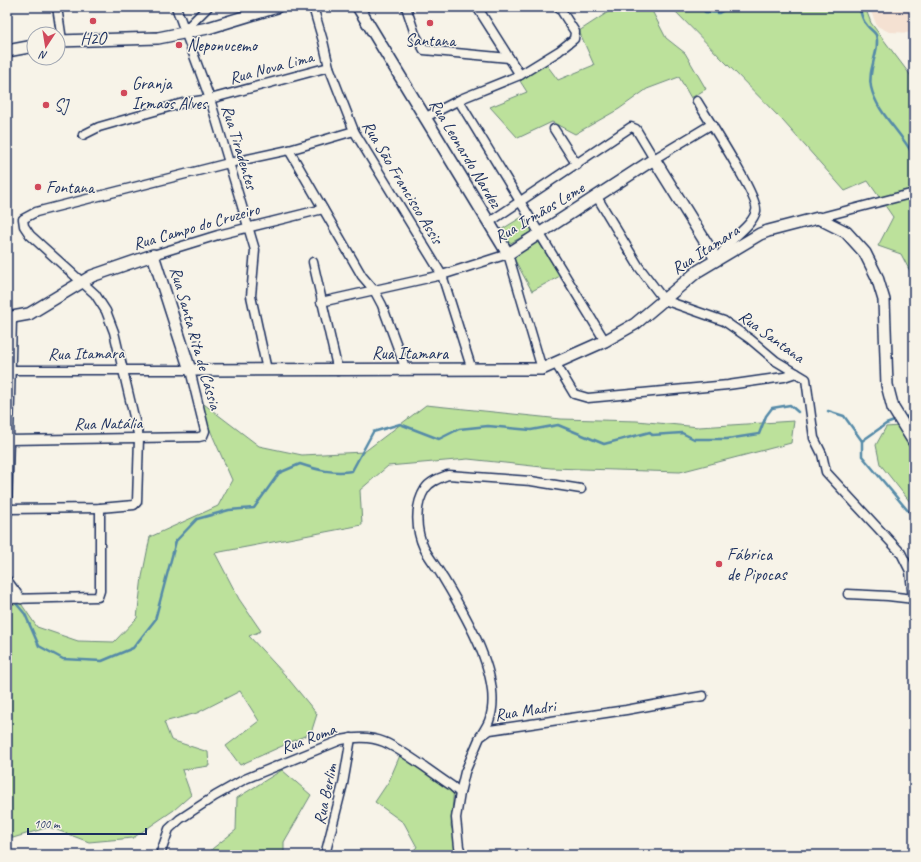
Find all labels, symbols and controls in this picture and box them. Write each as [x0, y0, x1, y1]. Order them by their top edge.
marker: H2O [88, 16, 98, 26]
marker: Santana [425, 18, 435, 28]
north arrow [26, 26, 66, 66]
place label: H2O [80, 28, 108, 49]
place label: Santana [405, 30, 457, 51]
place label: Neponucemo [187, 35, 259, 56]
marker: Neponucemo [174, 40, 184, 50]
street label: Rua Nova Lima [227, 46, 317, 89]
text: N [37, 48, 49, 63]
place label: Granja Irmaos Alves [132, 73, 209, 114]
marker: Granja Irmaos Alves [119, 88, 129, 98]
place label: SJ [54, 95, 71, 116]
street label: Rua Leonardo Nardez [425, 95, 507, 213]
marker: SJ [41, 100, 51, 110]
street label: Rua Tiradentes [217, 102, 263, 193]
street label: Rua São Francisco Assis [357, 117, 448, 249]
place label: Fontana [46, 177, 96, 198]
street label: Rua Irmãos Leme [491, 177, 589, 247]
marker: Fontana [33, 182, 43, 192]
street label: Rua Campo do Cruzeiro [131, 198, 263, 255]
street label: Rua Itamara [668, 219, 744, 279]
street label: Rua Santa Rita de Cássia [165, 264, 226, 413]
street label: Rua Santana [735, 306, 810, 368]
street label: Rua Itamara [48, 342, 125, 365]
street label: Rua Itamara [372, 343, 449, 364]
street label: Rua Natália [74, 412, 144, 435]
place label: Fábrica de Pipocas [727, 544, 789, 585]
marker: Fábrica de Pipocas [714, 559, 724, 569]
street label: Rua Madri [493, 695, 559, 726]
street label: Rua Roma [278, 718, 340, 759]
street label: Rua Berlim [309, 761, 342, 826]
scale bar [28, 810, 146, 836]
text: 100 m [34, 816, 61, 832]

